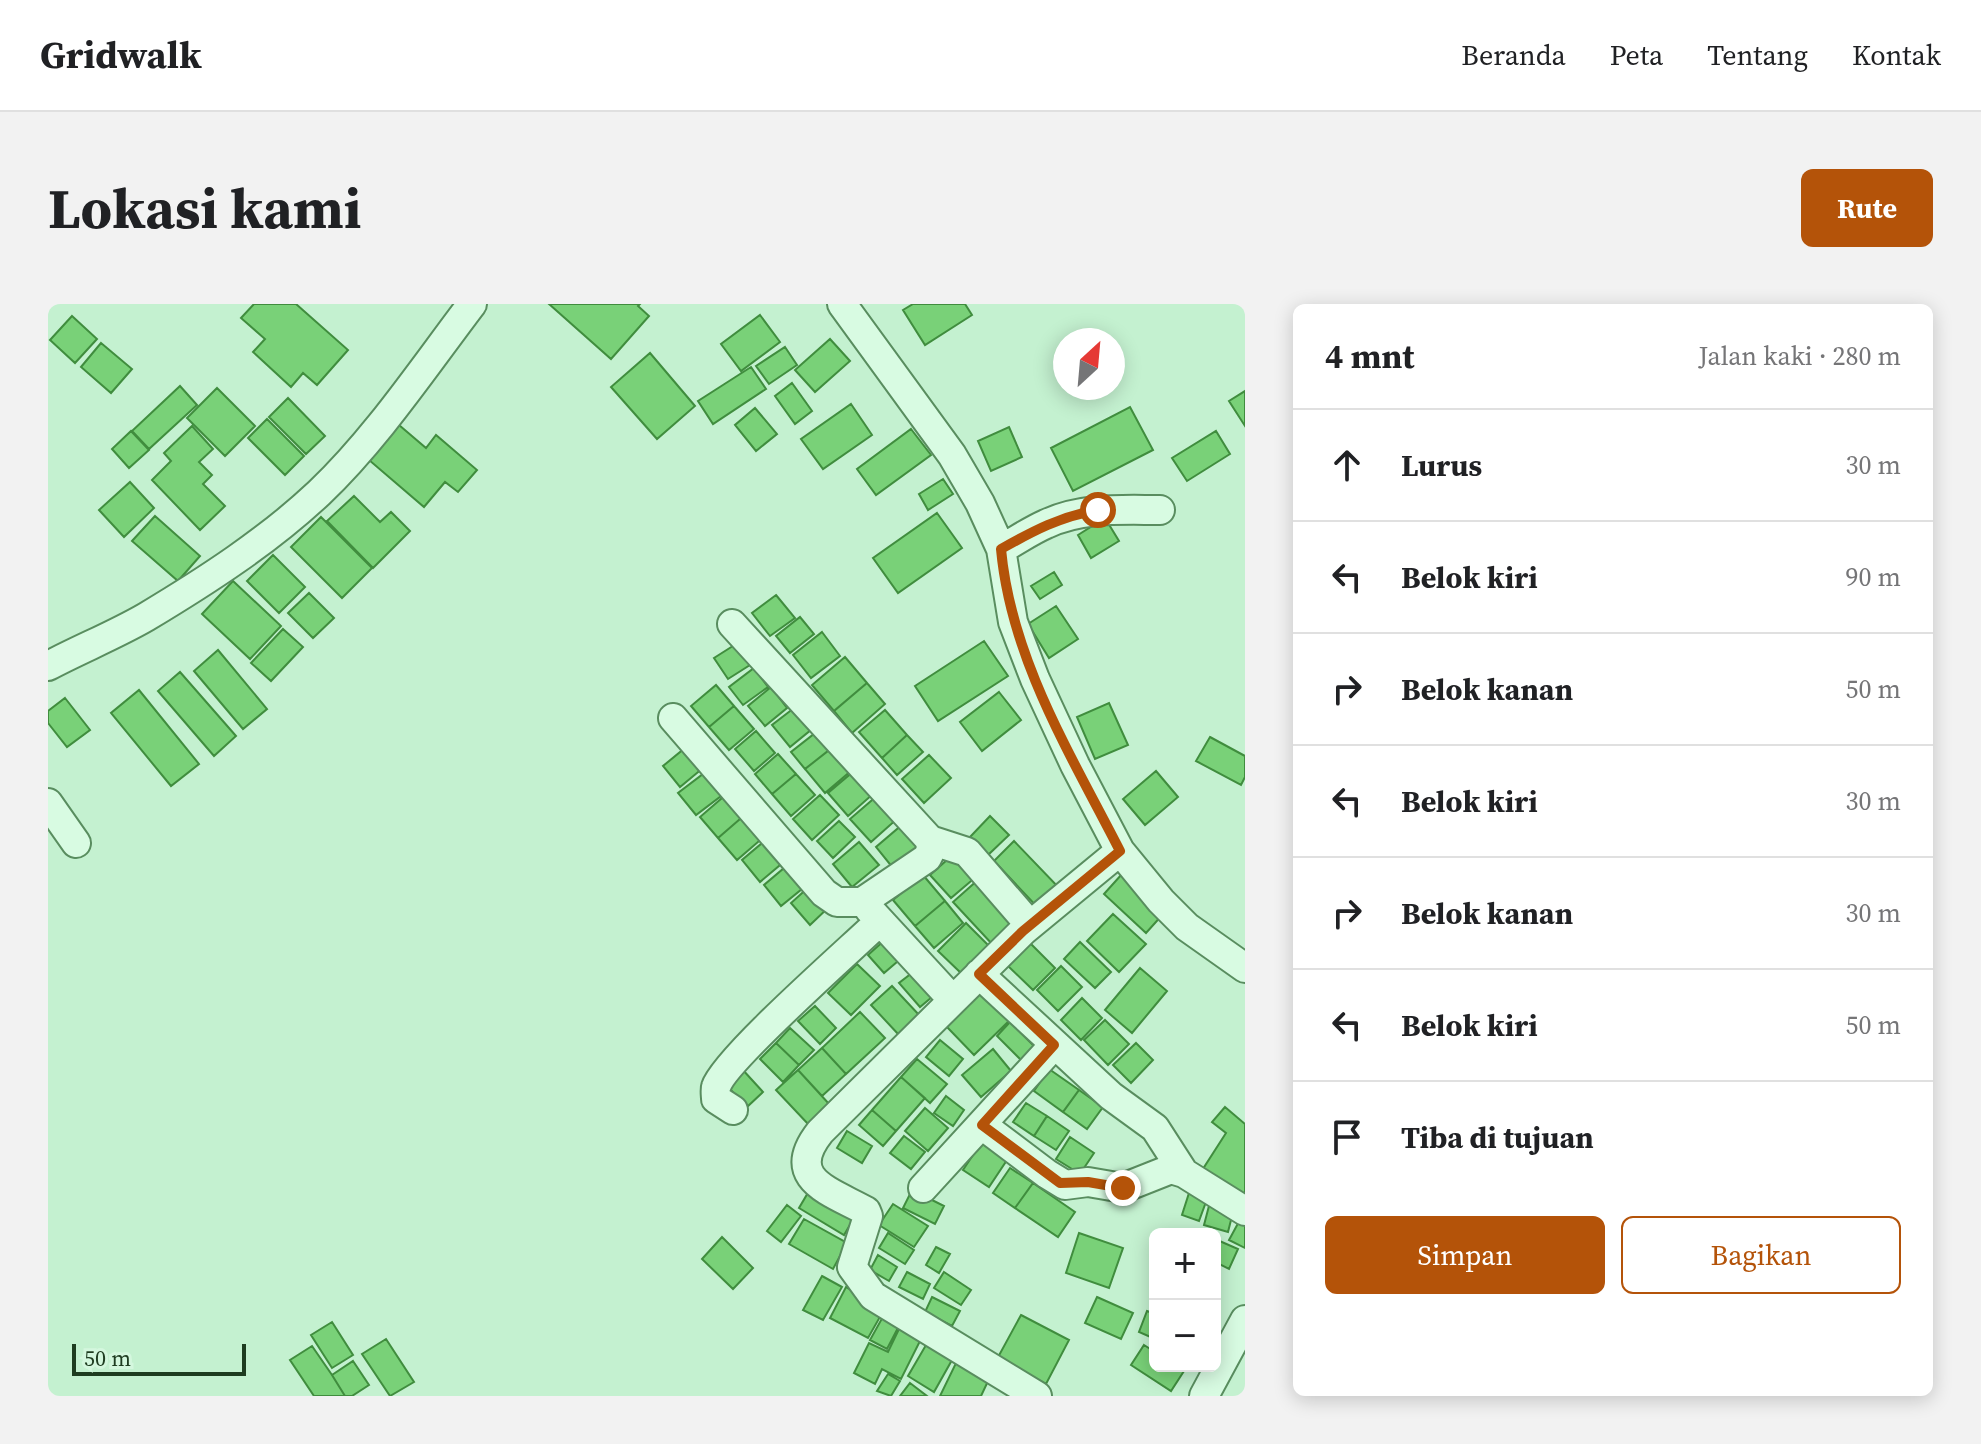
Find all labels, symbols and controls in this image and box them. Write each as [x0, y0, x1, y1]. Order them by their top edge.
text: Gridwalk [40, 29, 202, 81]
text: Beranda [1461, 36, 1566, 74]
text: Peta [1610, 36, 1663, 74]
text: Tentang [1707, 36, 1808, 74]
text: Kontak [1852, 36, 1941, 74]
button: Rute [1801, 169, 1933, 247]
text: Lokasi kami [48, 170, 361, 247]
north arrow [1053, 328, 1125, 400]
text: 4 mnt [1325, 333, 1415, 379]
text: Jalan kaki · 280 m [1698, 338, 1901, 374]
icon: ahead [1325, 443, 1369, 487]
text: Lurus [1401, 445, 1482, 486]
text: 30 m [1846, 447, 1901, 483]
route start [1080, 492, 1116, 528]
icon: left [1325, 555, 1369, 599]
text: Belok kiri [1401, 557, 1538, 598]
text: 90 m [1846, 559, 1901, 595]
icon: right [1325, 667, 1369, 711]
text: Belok kanan [1401, 669, 1573, 710]
text: 50 m [1846, 671, 1901, 707]
icon: left [1325, 779, 1369, 823]
text: Belok kiri [1401, 781, 1538, 822]
text: 30 m [1846, 783, 1901, 819]
icon: right [1325, 891, 1369, 935]
text: Belok kanan [1401, 893, 1573, 934]
text: 30 m [1846, 895, 1901, 931]
icon: left [1325, 1003, 1369, 1047]
text: Belok kiri [1401, 1005, 1538, 1046]
text: 50 m [1846, 1007, 1901, 1043]
icon: arrive [1325, 1115, 1369, 1159]
text: Tiba di tujuan [1401, 1117, 1594, 1158]
route end [1105, 1170, 1141, 1206]
button: Simpan [1325, 1216, 1605, 1294]
button: Bagikan [1621, 1216, 1901, 1294]
map controls [1149, 1228, 1221, 1372]
button: + [1149, 1228, 1221, 1300]
button: − [1149, 1300, 1221, 1372]
scale bar [72, 1340, 246, 1376]
text: 50 m [84, 1343, 131, 1373]

